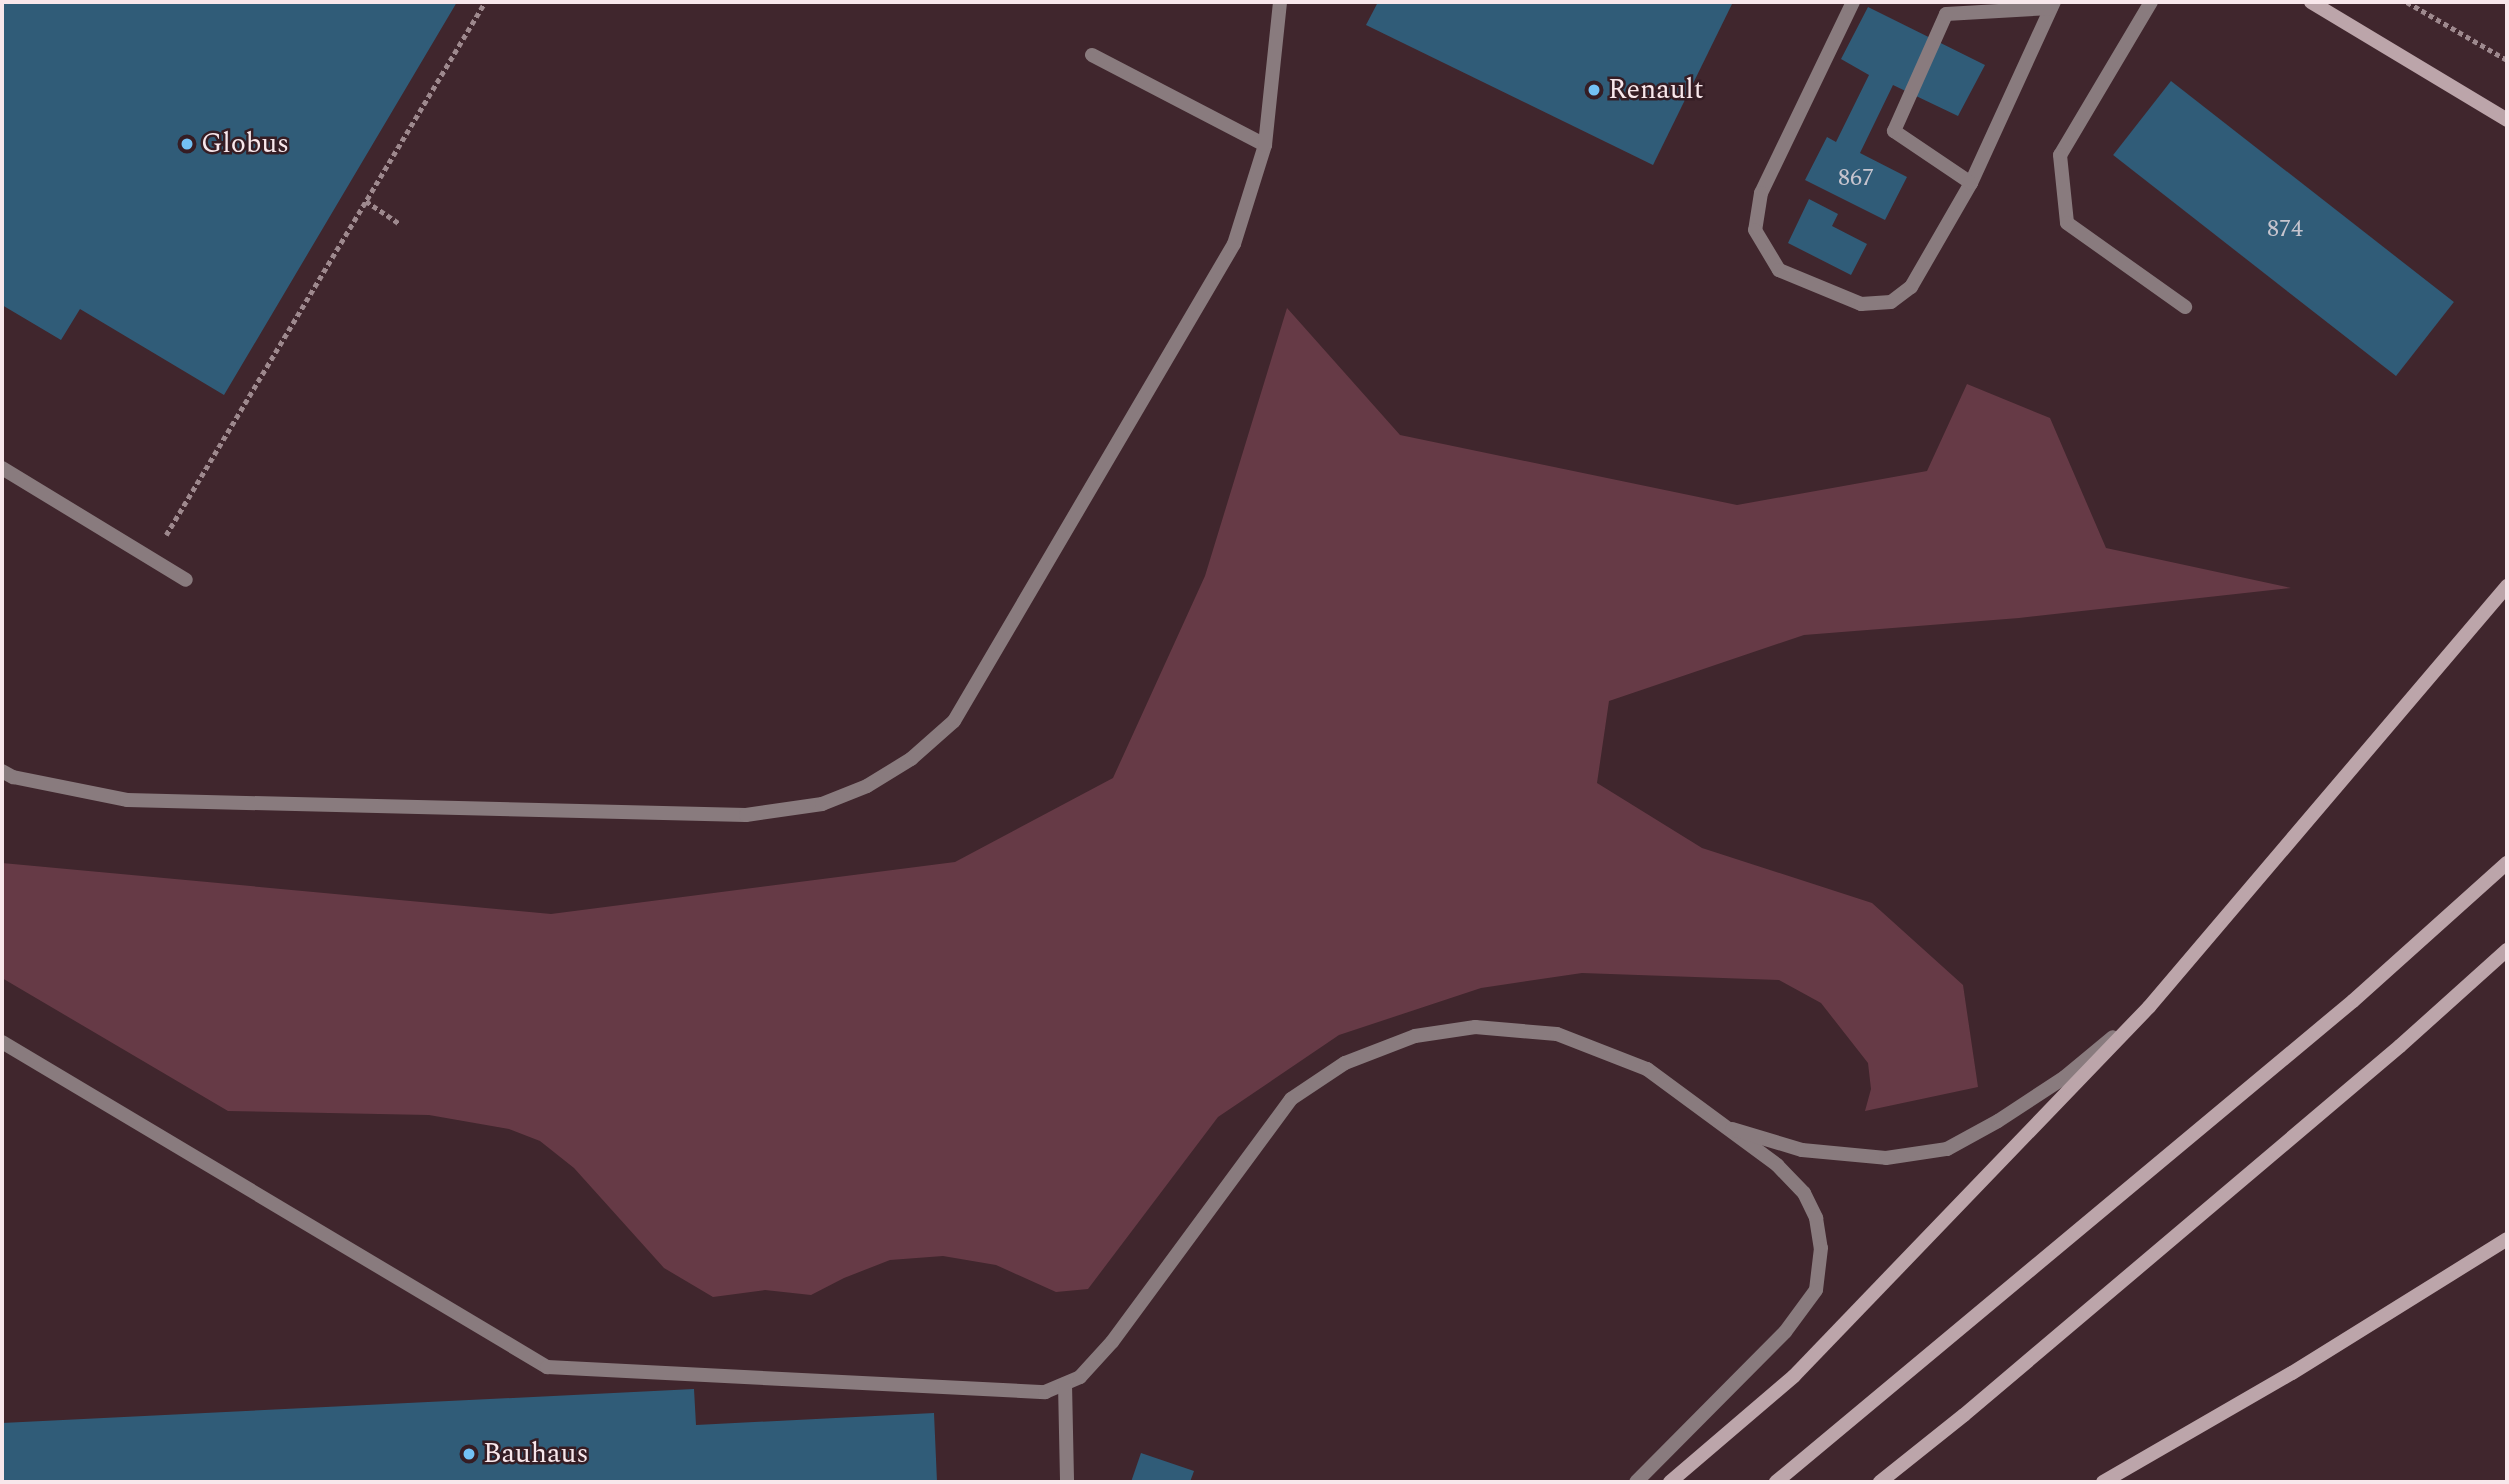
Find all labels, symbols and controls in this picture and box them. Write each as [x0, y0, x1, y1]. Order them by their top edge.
place label: Renault [1608, 73, 1704, 107]
marker: Renault [1586, 82, 1602, 98]
place label: Globus [201, 127, 289, 161]
marker: Globus [179, 136, 195, 152]
house number: 867 [1838, 165, 1874, 193]
house number: 874 [2267, 216, 2303, 244]
place label: Bauhaus [483, 1437, 588, 1471]
marker: Bauhaus [461, 1446, 477, 1462]

